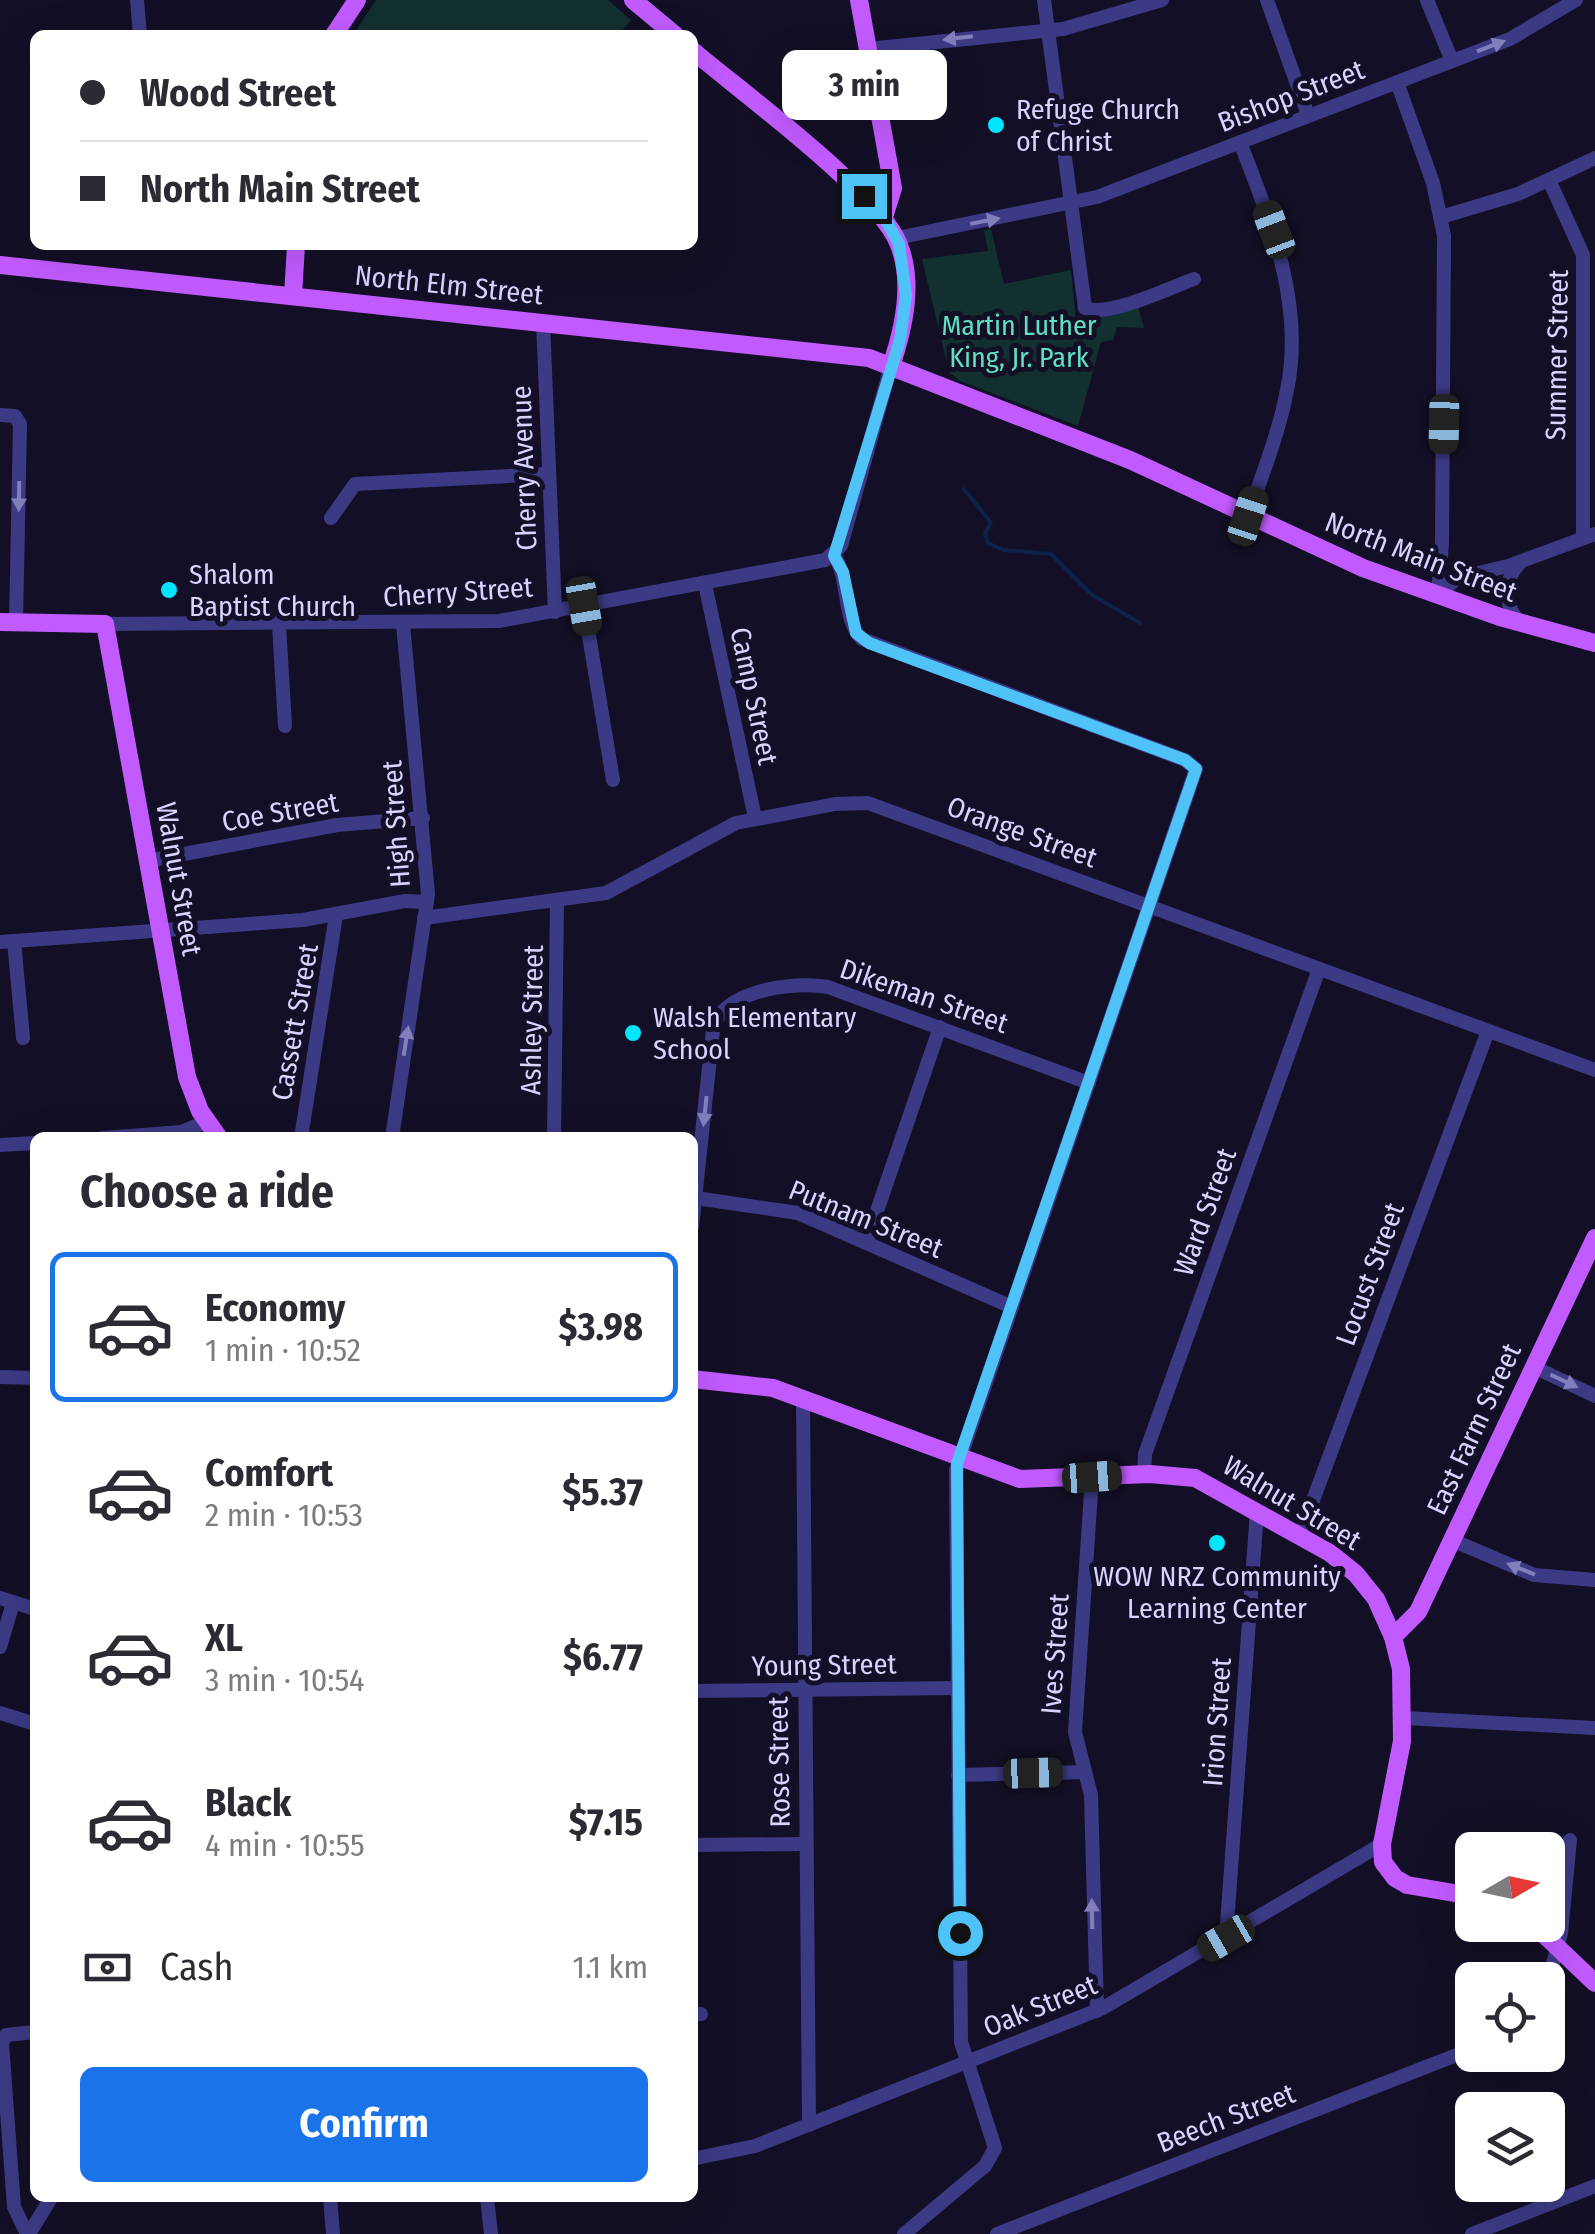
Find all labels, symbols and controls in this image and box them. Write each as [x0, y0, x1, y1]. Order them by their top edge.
one-way arrow [942, 30, 973, 46]
one-way arrow [1477, 38, 1507, 53]
callout: 3 min [782, 51, 946, 121]
street label: Bishop Street [1213, 53, 1370, 139]
text: 3 min [829, 66, 900, 104]
text: Wood Street [140, 70, 336, 116]
place label: Refuge Church of Christ [1016, 93, 1180, 158]
marker: Refuge Church of Christ [985, 114, 1007, 136]
text: North Main Street [140, 166, 420, 212]
route end [842, 174, 887, 219]
car [1249, 197, 1299, 263]
one-way arrow [969, 213, 1001, 228]
street label: North Elm Street [353, 259, 546, 311]
street label: Summer Street [1539, 269, 1575, 441]
park label: Martin Luther King, Jr. Park [941, 309, 1097, 374]
street label: Cherry Avenue [505, 385, 543, 551]
car [1428, 394, 1460, 454]
one-way arrow [10, 480, 26, 512]
car [1224, 483, 1272, 549]
street label: North Main Street [1320, 505, 1522, 609]
place label: Shalom Baptist Church [189, 558, 356, 623]
street label: Cherry Street [382, 570, 535, 614]
car [564, 574, 604, 638]
marker: Shalom Baptist Church [158, 579, 180, 601]
street label: Camp Street [723, 624, 785, 768]
street label: High Street [375, 758, 417, 889]
street label: Coe Street [219, 785, 342, 838]
street label: Orange Street [943, 790, 1102, 875]
street label: Walnut Street [149, 800, 209, 959]
street label: Cassett Street [265, 940, 325, 1103]
street label: Ashley Street [514, 944, 550, 1095]
street label: Dikeman Street [836, 952, 1013, 1040]
place label: Walsh Elementary School [653, 1001, 857, 1066]
marker: Walsh Elementary School [622, 1022, 644, 1044]
one-way arrow [398, 1025, 414, 1056]
one-way arrow [697, 1095, 713, 1127]
street label: Ward Street [1167, 1143, 1244, 1280]
text: Choose a ride [80, 1165, 334, 1219]
street label: Putnam Street [784, 1173, 949, 1265]
street label: Locust Street [1329, 1197, 1411, 1350]
icon: car [85, 1282, 175, 1372]
text: Economy [205, 1285, 345, 1331]
text: $3.98 [559, 1304, 643, 1350]
text: 1 min · 10:52 [205, 1331, 361, 1369]
street label: East Farm Street [1420, 1337, 1528, 1520]
one-way arrow [1550, 1373, 1579, 1390]
icon: car [85, 1447, 175, 1537]
street label: Walnut Street [1217, 1449, 1368, 1557]
text: Comfort [205, 1450, 333, 1496]
car [1061, 1460, 1123, 1494]
text: $5.37 [562, 1469, 643, 1515]
text: 2 min · 10:53 [205, 1496, 363, 1534]
marker: WOW NRZ Community Learning Center [1206, 1532, 1228, 1554]
place label: WOW NRZ Community Learning Center [1093, 1560, 1341, 1625]
one-way arrow [1506, 1561, 1536, 1577]
street label: Ives Street [1034, 1592, 1076, 1715]
icon: car [85, 1612, 175, 1702]
text: XL [205, 1615, 243, 1661]
text: $6.77 [563, 1634, 643, 1680]
street label: Young Street [751, 1647, 898, 1683]
street label: Irion Street [1196, 1656, 1238, 1788]
text: 3 min · 10:54 [205, 1661, 365, 1699]
street label: Rose Street [761, 1695, 797, 1828]
car [1002, 1757, 1064, 1789]
icon: car [85, 1777, 175, 1867]
text: Black [205, 1780, 291, 1826]
text: $7.15 [569, 1799, 643, 1845]
text: 4 min · 10:55 [205, 1826, 365, 1864]
north arrow [1455, 1832, 1565, 1942]
map controls [1455, 1832, 1565, 2202]
one-way arrow [1084, 1898, 1100, 1930]
car [1193, 1910, 1259, 1966]
route start [938, 1911, 983, 1956]
icon: cash [80, 1940, 135, 1995]
text: Cash [160, 1944, 234, 1990]
text: 1.1 km [572, 1948, 648, 1986]
button: locate [1455, 1962, 1565, 2072]
street label: Oak Street [978, 1968, 1102, 2044]
button: Confirm [80, 2067, 648, 2182]
street label: Beech Street [1152, 2076, 1300, 2159]
button: layers [1455, 2092, 1565, 2202]

